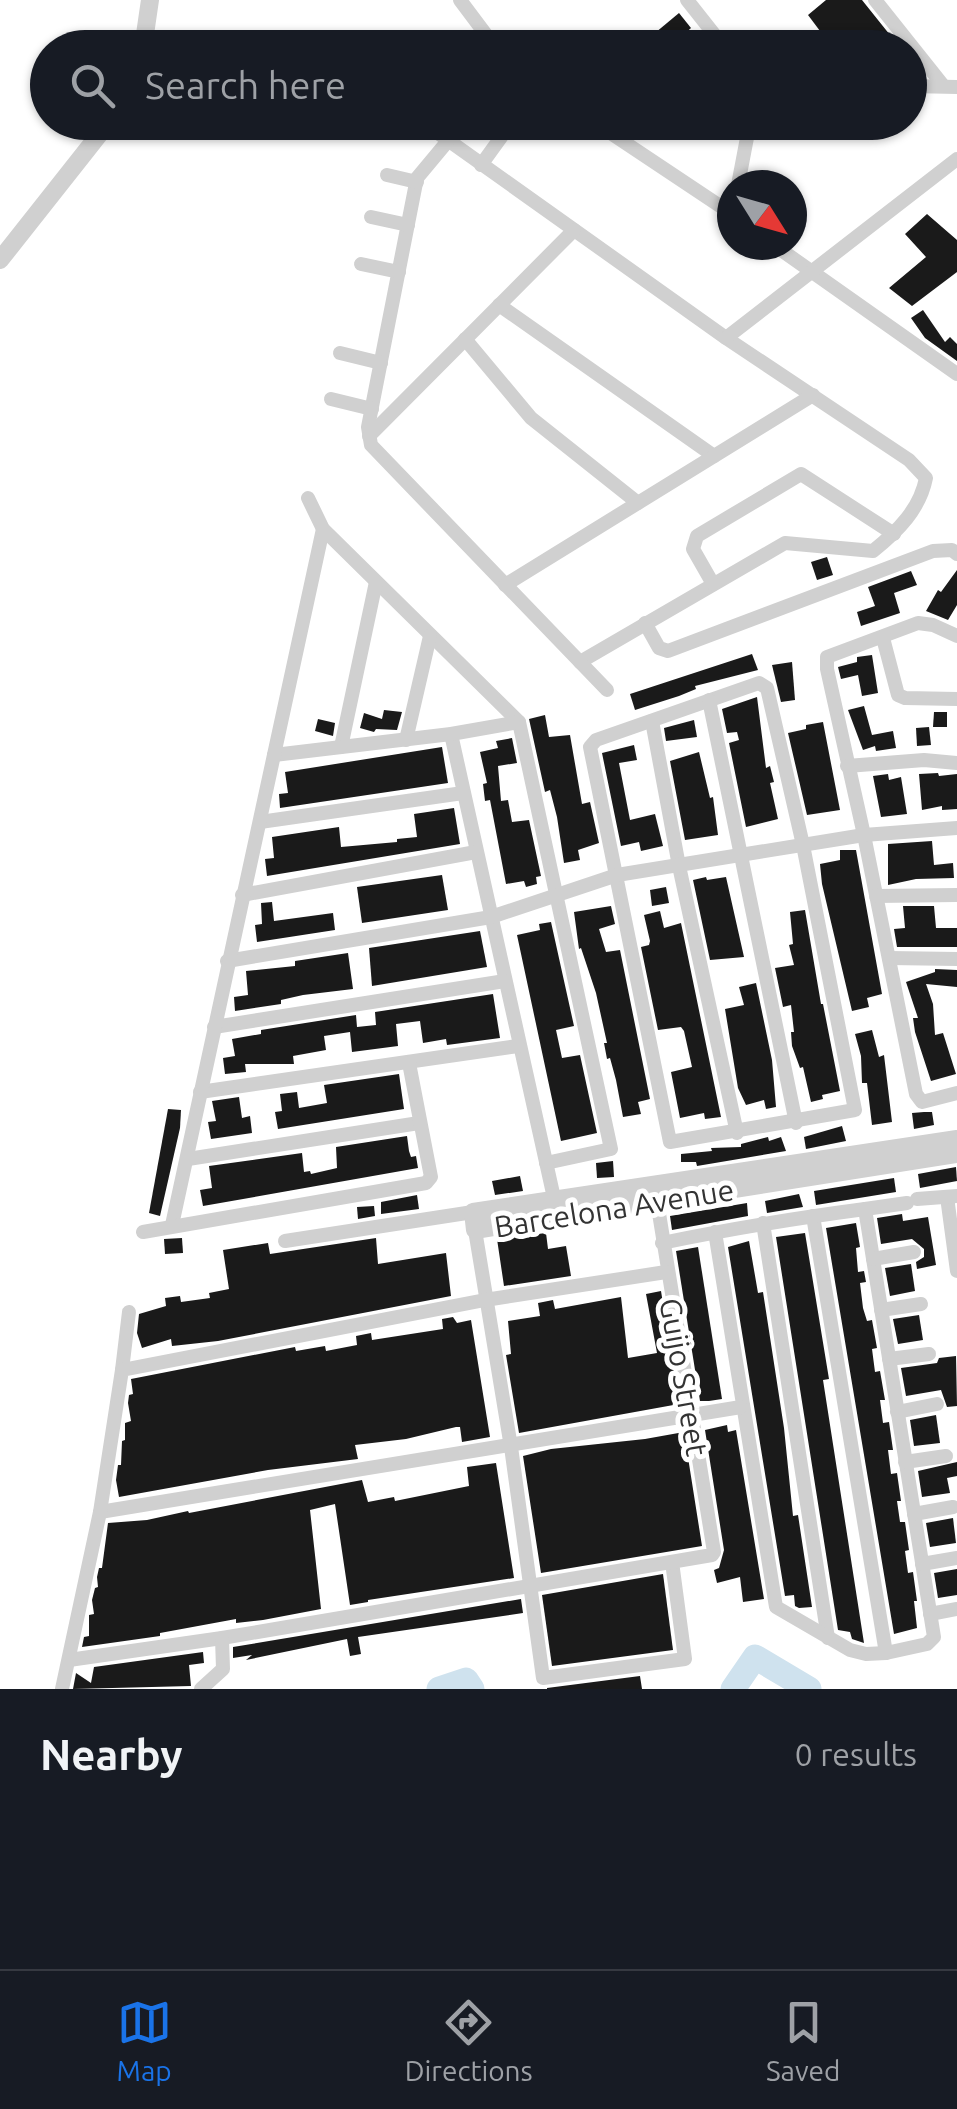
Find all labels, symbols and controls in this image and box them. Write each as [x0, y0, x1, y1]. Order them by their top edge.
search box [30, 30, 927, 140]
icon: search [65, 58, 120, 113]
text: Search here [145, 64, 346, 106]
north arrow [717, 170, 807, 260]
street label: Barcelona Avenue [492, 1172, 736, 1244]
street label: Guijo Street [653, 1295, 715, 1459]
text: Nearby [40, 1731, 183, 1778]
text: 0 results [795, 1736, 917, 1772]
tab: Map [117, 1995, 172, 2086]
tab: Directions [405, 1995, 533, 2086]
tab: Saved [766, 1995, 840, 2086]

